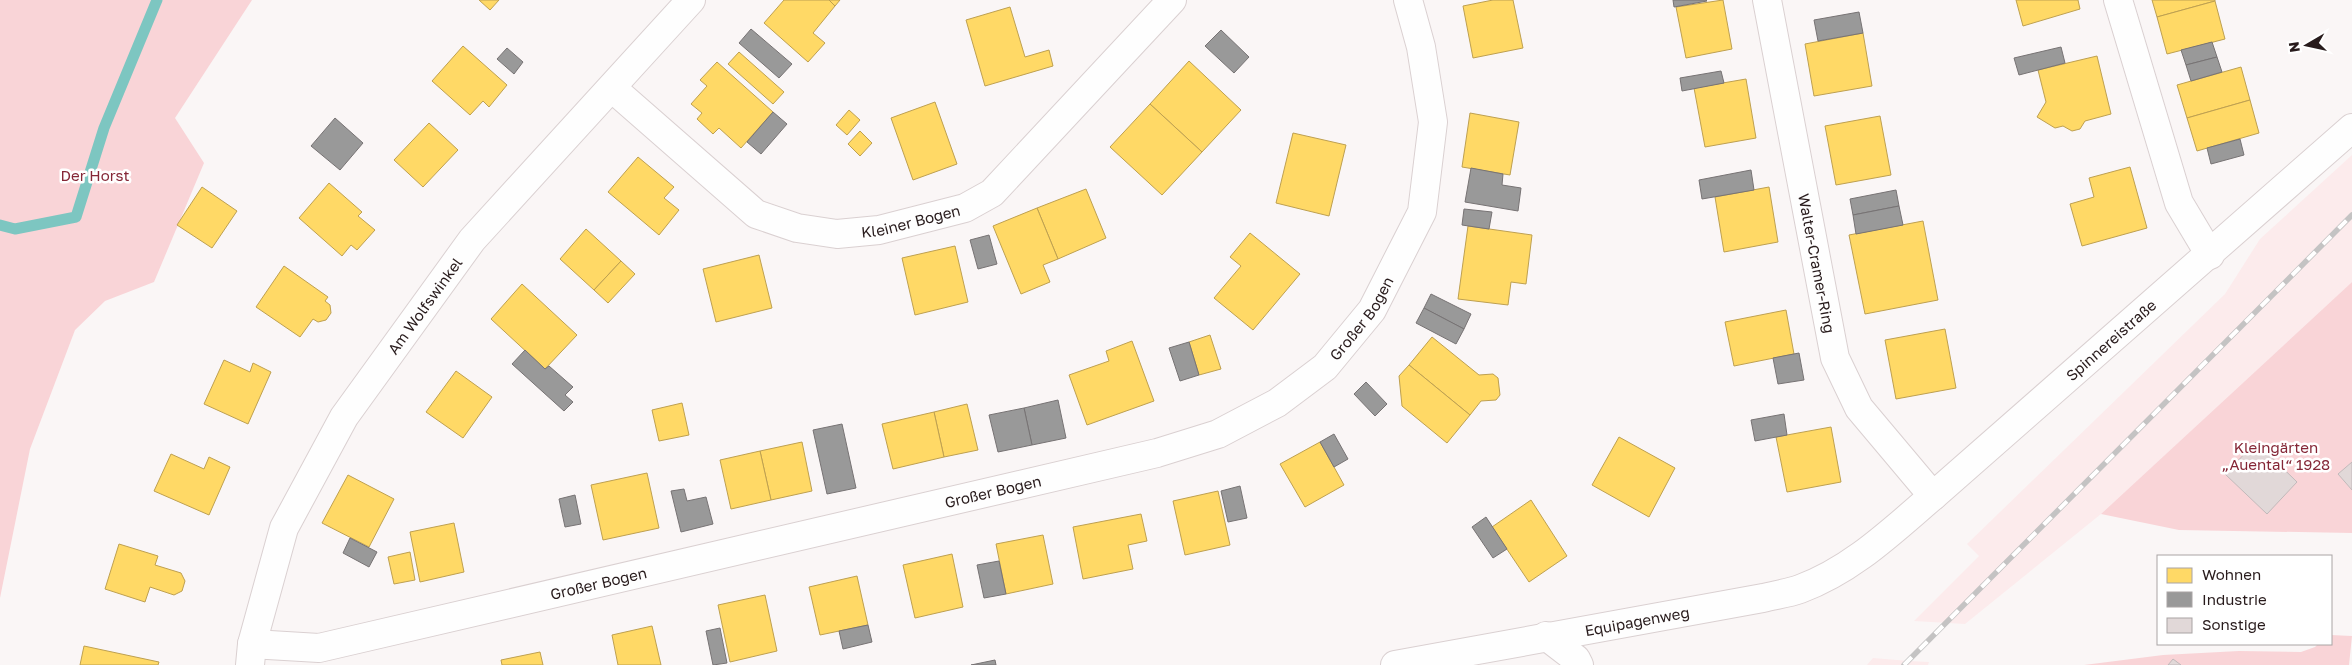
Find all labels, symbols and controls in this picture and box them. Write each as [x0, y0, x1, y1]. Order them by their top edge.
north arrow [2282, 20, 2332, 70]
text: N [2284, 41, 2303, 54]
park label: Der Horst [60, 166, 130, 184]
street label: Walter-Cramer-Ring [1795, 192, 1839, 335]
street label: Kleiner Bogen [860, 201, 962, 241]
street label: Am Wolfswinkel [384, 254, 466, 358]
street label: Großer Bogen [1325, 274, 1397, 364]
street label: Spinnereistraße [2062, 295, 2160, 384]
park label: Kleingärten „Auental“ 1928 [2222, 438, 2330, 473]
street label: Großer Bogen [943, 471, 1043, 511]
legend [2157, 555, 2332, 645]
street label: Großer Bogen [548, 563, 648, 603]
text: Wohnen [2202, 565, 2261, 583]
text: Industrie [2202, 590, 2267, 608]
street label: Equipagenweg [1583, 603, 1691, 639]
text: Sonstige [2202, 615, 2266, 633]

